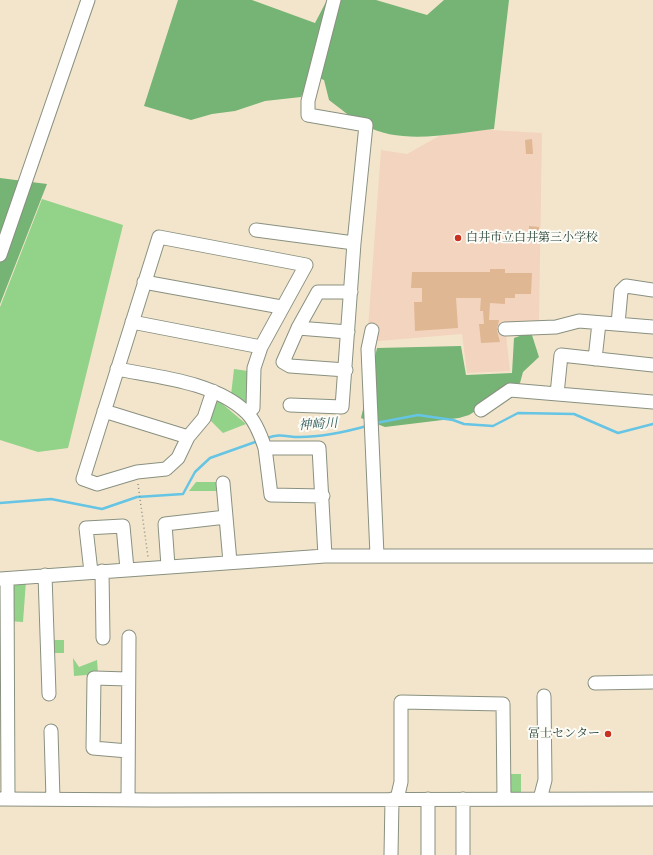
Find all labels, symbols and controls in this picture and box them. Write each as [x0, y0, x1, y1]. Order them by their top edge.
place label: 白井市立白井第三小学校 [466, 231, 598, 245]
marker: 白井市立白井第三小学校 [453, 233, 463, 243]
water label: 神崎川 [298, 416, 338, 434]
place label: 冨士センター [528, 727, 600, 741]
marker: 冨士センター [603, 729, 613, 739]

